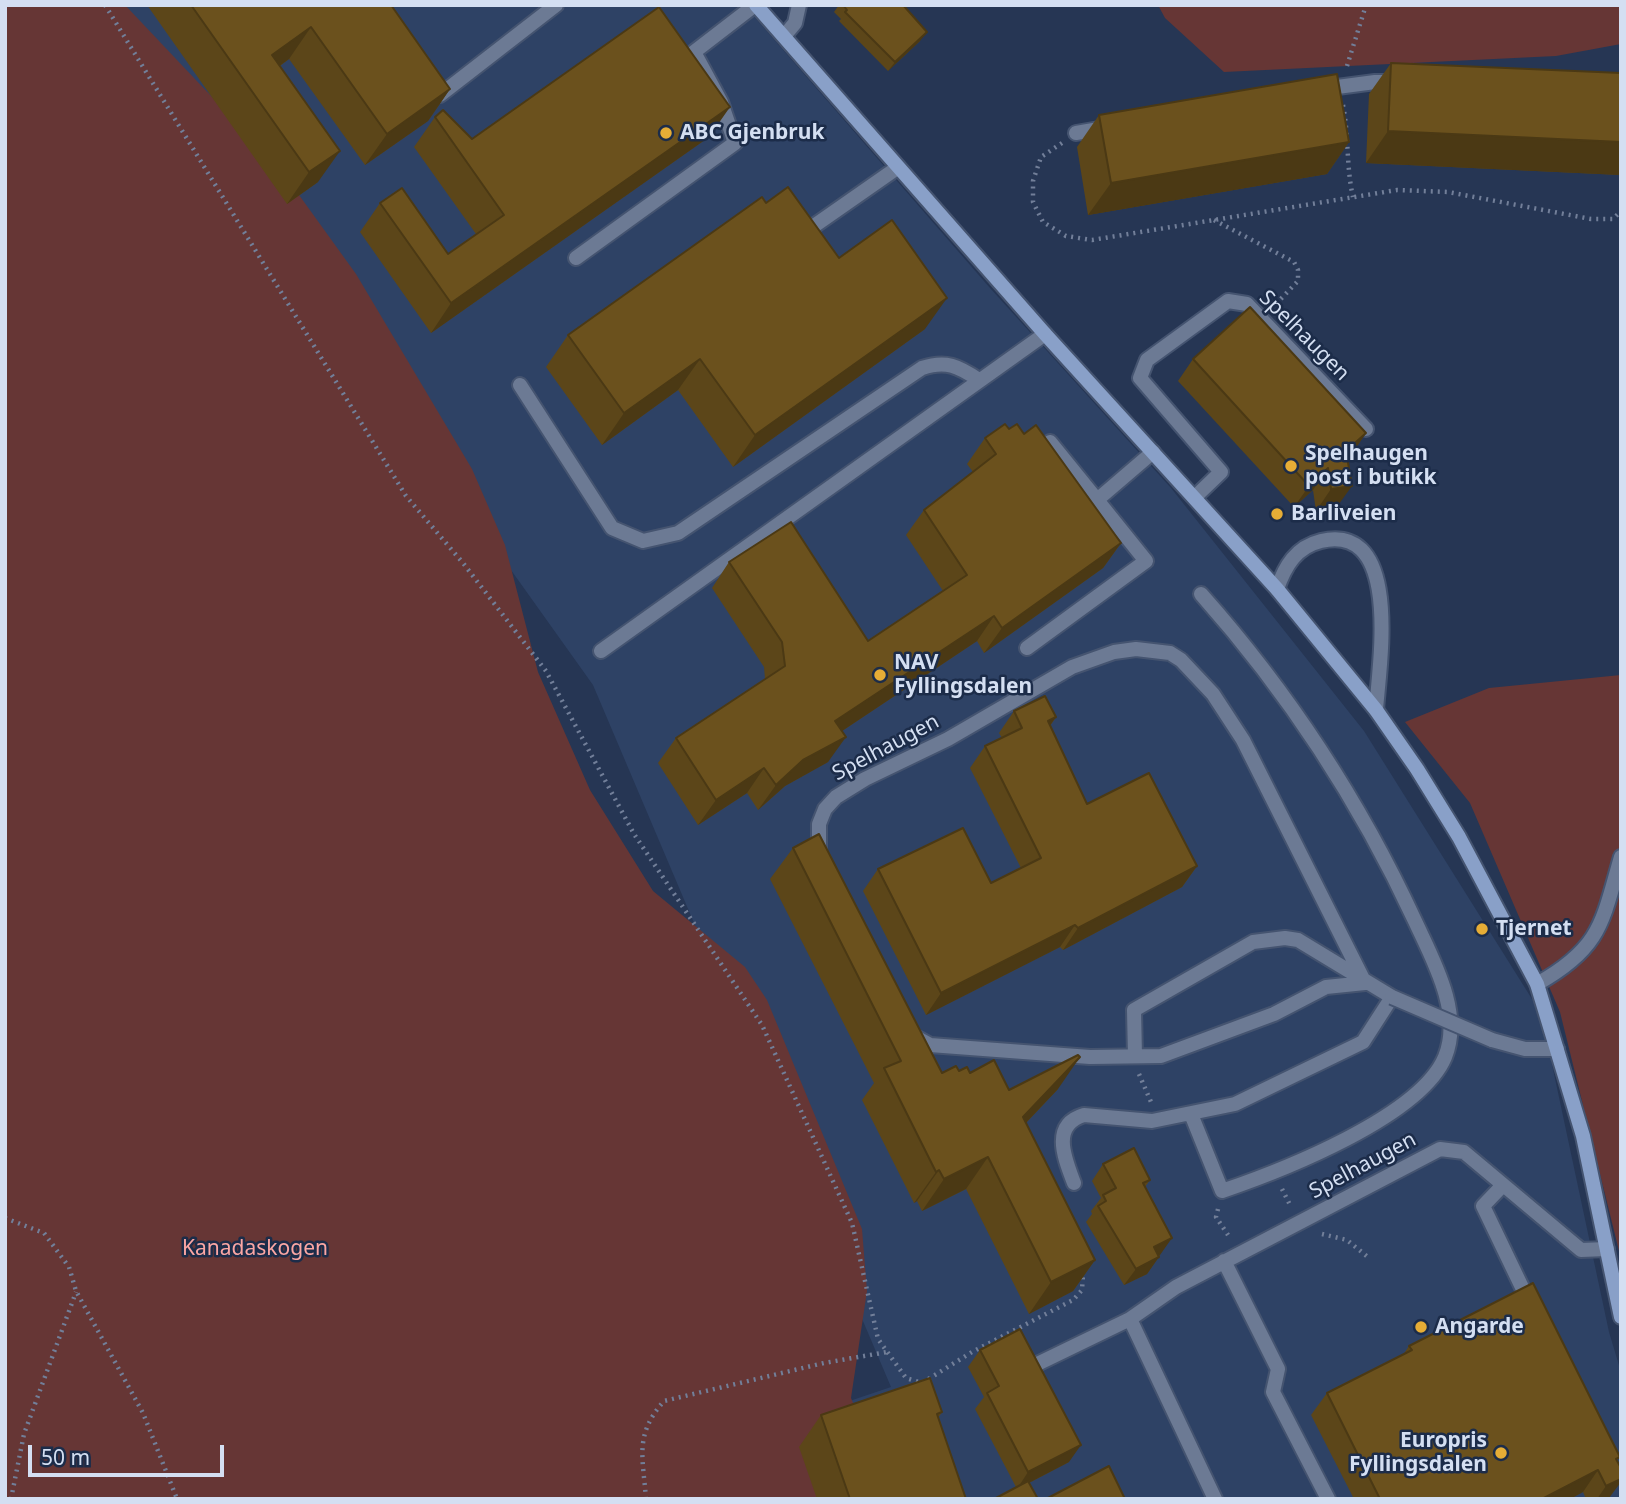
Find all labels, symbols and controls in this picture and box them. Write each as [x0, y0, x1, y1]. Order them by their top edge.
place label: ABC Gjenbruk [680, 120, 824, 146]
marker: ABC Gjenbruk [658, 125, 674, 141]
street label: Spelhaugen [1254, 286, 1354, 386]
place label: Spelhaugen post i butikk [1305, 441, 1437, 491]
marker: Spelhaugen post i butikk [1283, 458, 1299, 474]
place label: Barliveien [1291, 501, 1396, 527]
marker: Barliveien [1269, 506, 1285, 522]
place label: NAV Fyllingsdalen [894, 650, 1032, 700]
marker: NAV Fyllingsdalen [872, 667, 888, 683]
street label: Spelhaugen [828, 709, 944, 787]
place label: Tjernet [1496, 916, 1572, 942]
marker: Tjernet [1474, 921, 1490, 937]
street label: Spelhaugen [1305, 1127, 1421, 1205]
park label: Kanadaskogen [182, 1236, 328, 1262]
place label: Angarde [1435, 1314, 1524, 1340]
marker: Angarde [1413, 1319, 1429, 1335]
place label: Europris Fyllingsdalen [1349, 1428, 1487, 1478]
scale bar [32, 1430, 228, 1474]
text: 50 m [41, 1443, 90, 1471]
marker: Europris Fyllingsdalen [1493, 1445, 1509, 1461]

